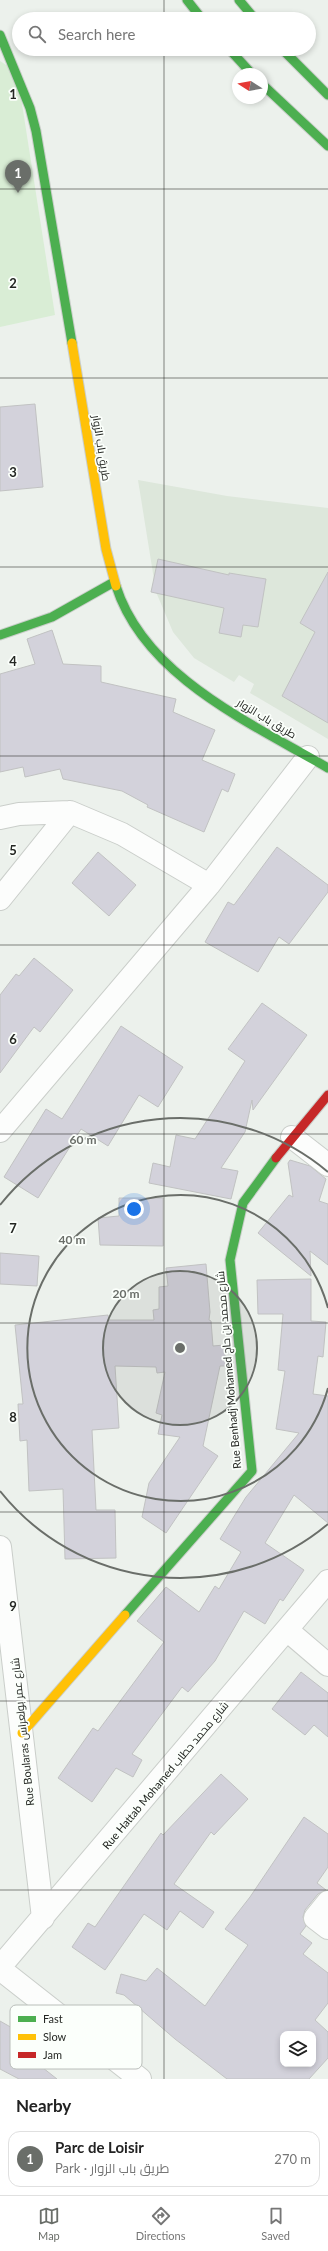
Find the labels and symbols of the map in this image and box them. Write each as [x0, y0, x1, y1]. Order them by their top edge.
north arrow [232, 68, 268, 104]
text: 1 [9, 86, 17, 102]
pin: 1 [5, 160, 31, 193]
text: 2 [9, 275, 17, 291]
street label: طريق باب الزوار [89, 413, 114, 482]
text: 3 [9, 464, 17, 480]
text: 4 [9, 653, 17, 669]
street label: طريق باب الزوار [234, 695, 299, 742]
text: 5 [9, 842, 17, 858]
text: 6 [9, 1031, 17, 1047]
text: 60 m [70, 1132, 96, 1147]
your location [124, 1199, 144, 1219]
text: 7 [9, 1220, 17, 1236]
text: 40 m [59, 1232, 85, 1247]
street label: Rue Benhadj Mohamed شارع محمد بن حاج [213, 1270, 245, 1469]
text: 20 m [113, 1286, 139, 1301]
centre of rings [173, 1341, 187, 1355]
text: 8 [9, 1409, 17, 1425]
text: 9 [9, 1598, 17, 1614]
street label: Rue Boularas شارع عمر بولعراس [8, 1657, 38, 1807]
street label: Rue Hattab Mohamed شارع محمد حطاب [99, 1698, 232, 1853]
legend [10, 2005, 142, 2069]
text: Fast [43, 2012, 63, 2025]
text: Slow [43, 2030, 67, 2043]
text: Jam [43, 2048, 62, 2061]

